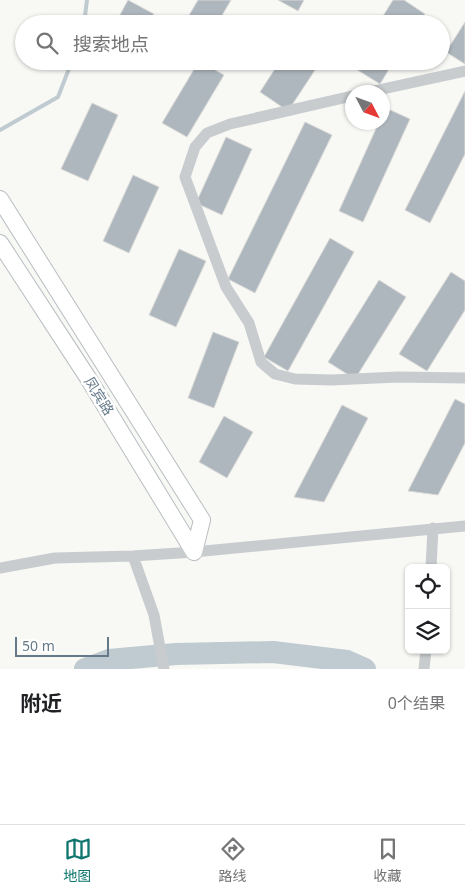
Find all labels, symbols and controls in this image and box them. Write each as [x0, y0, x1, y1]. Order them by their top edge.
search box [15, 15, 450, 70]
icon: search [33, 29, 61, 57]
text: 搜索地点 [73, 31, 149, 57]
north arrow [345, 85, 390, 130]
street label: 凤宾路 [80, 373, 119, 419]
map controls [405, 564, 450, 654]
button: locate [405, 564, 450, 609]
button: layers [405, 609, 450, 654]
scale bar [15, 634, 109, 657]
text: 50 m [22, 636, 55, 655]
text: 附近 [20, 689, 62, 717]
text: 0个结果 [388, 692, 445, 714]
tab: 地图 [64, 835, 92, 885]
tab: 路线 [219, 835, 247, 885]
tab: 收藏 [374, 835, 402, 885]

